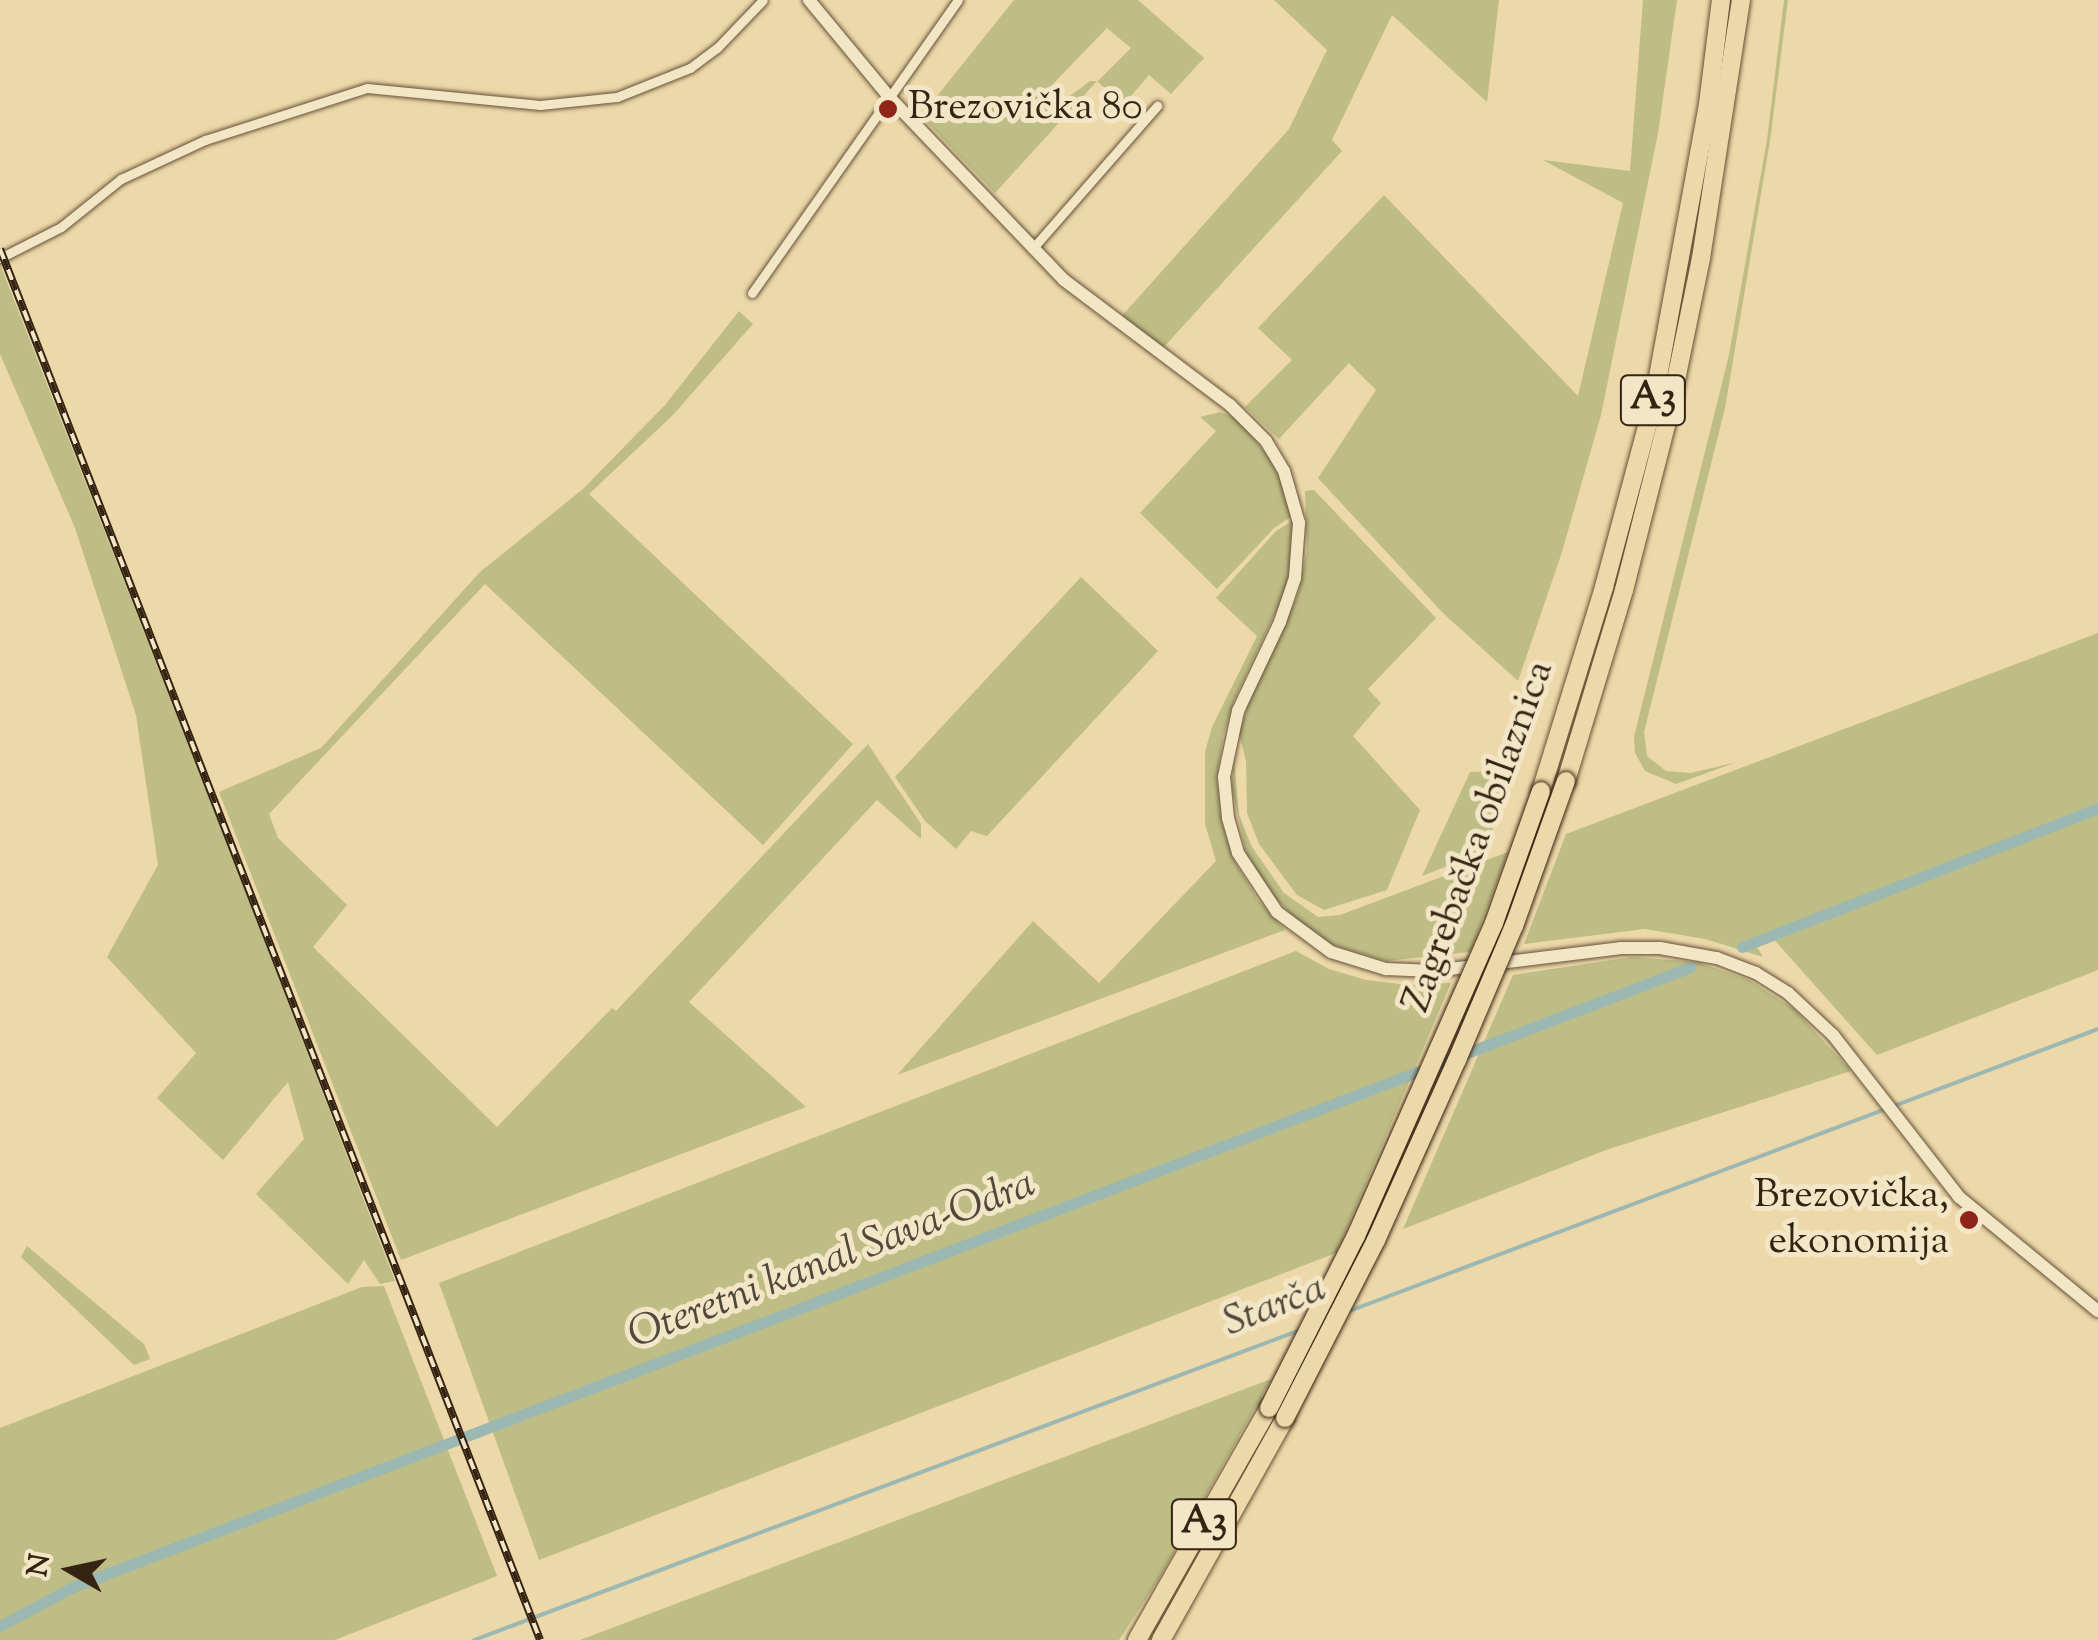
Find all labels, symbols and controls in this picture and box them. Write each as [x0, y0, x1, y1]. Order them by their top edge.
place label: Brezovička 80 [908, 85, 1143, 133]
marker: Brezovička 80 [877, 98, 899, 120]
road number: A3 [1618, 367, 1688, 433]
street label: Zagrebačka obilaznica [1394, 655, 1566, 1019]
water label: Oteretni kanal Sava-Odra [621, 1160, 1043, 1362]
place label: Brezovička, ekonomija [1754, 1173, 1949, 1267]
marker: Brezovička, ekonomija [1958, 1209, 1980, 1231]
water label: Starča [1217, 1265, 1333, 1349]
road number: A3 [1169, 1491, 1239, 1557]
north arrow [20, 1520, 120, 1620]
text: N [19, 1551, 62, 1579]

